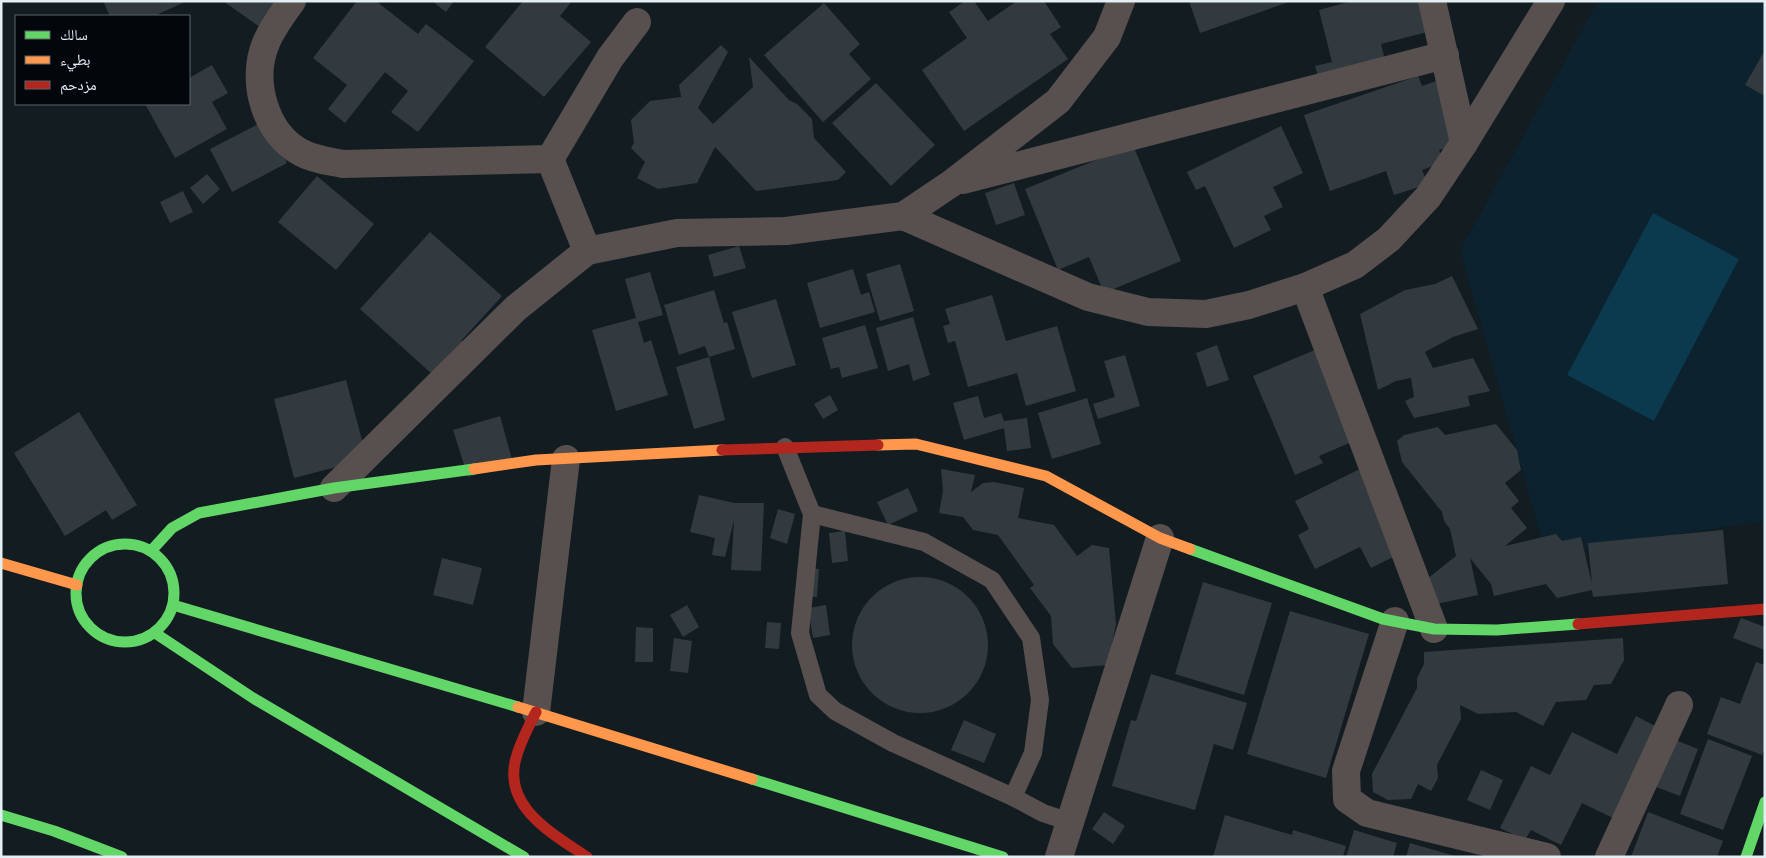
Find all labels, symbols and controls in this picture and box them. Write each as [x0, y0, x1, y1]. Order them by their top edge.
legend [15, 15, 190, 105]
text: سالك [60, 23, 88, 46]
text: بطيء [60, 48, 90, 72]
text: مزدحم [60, 73, 97, 96]

